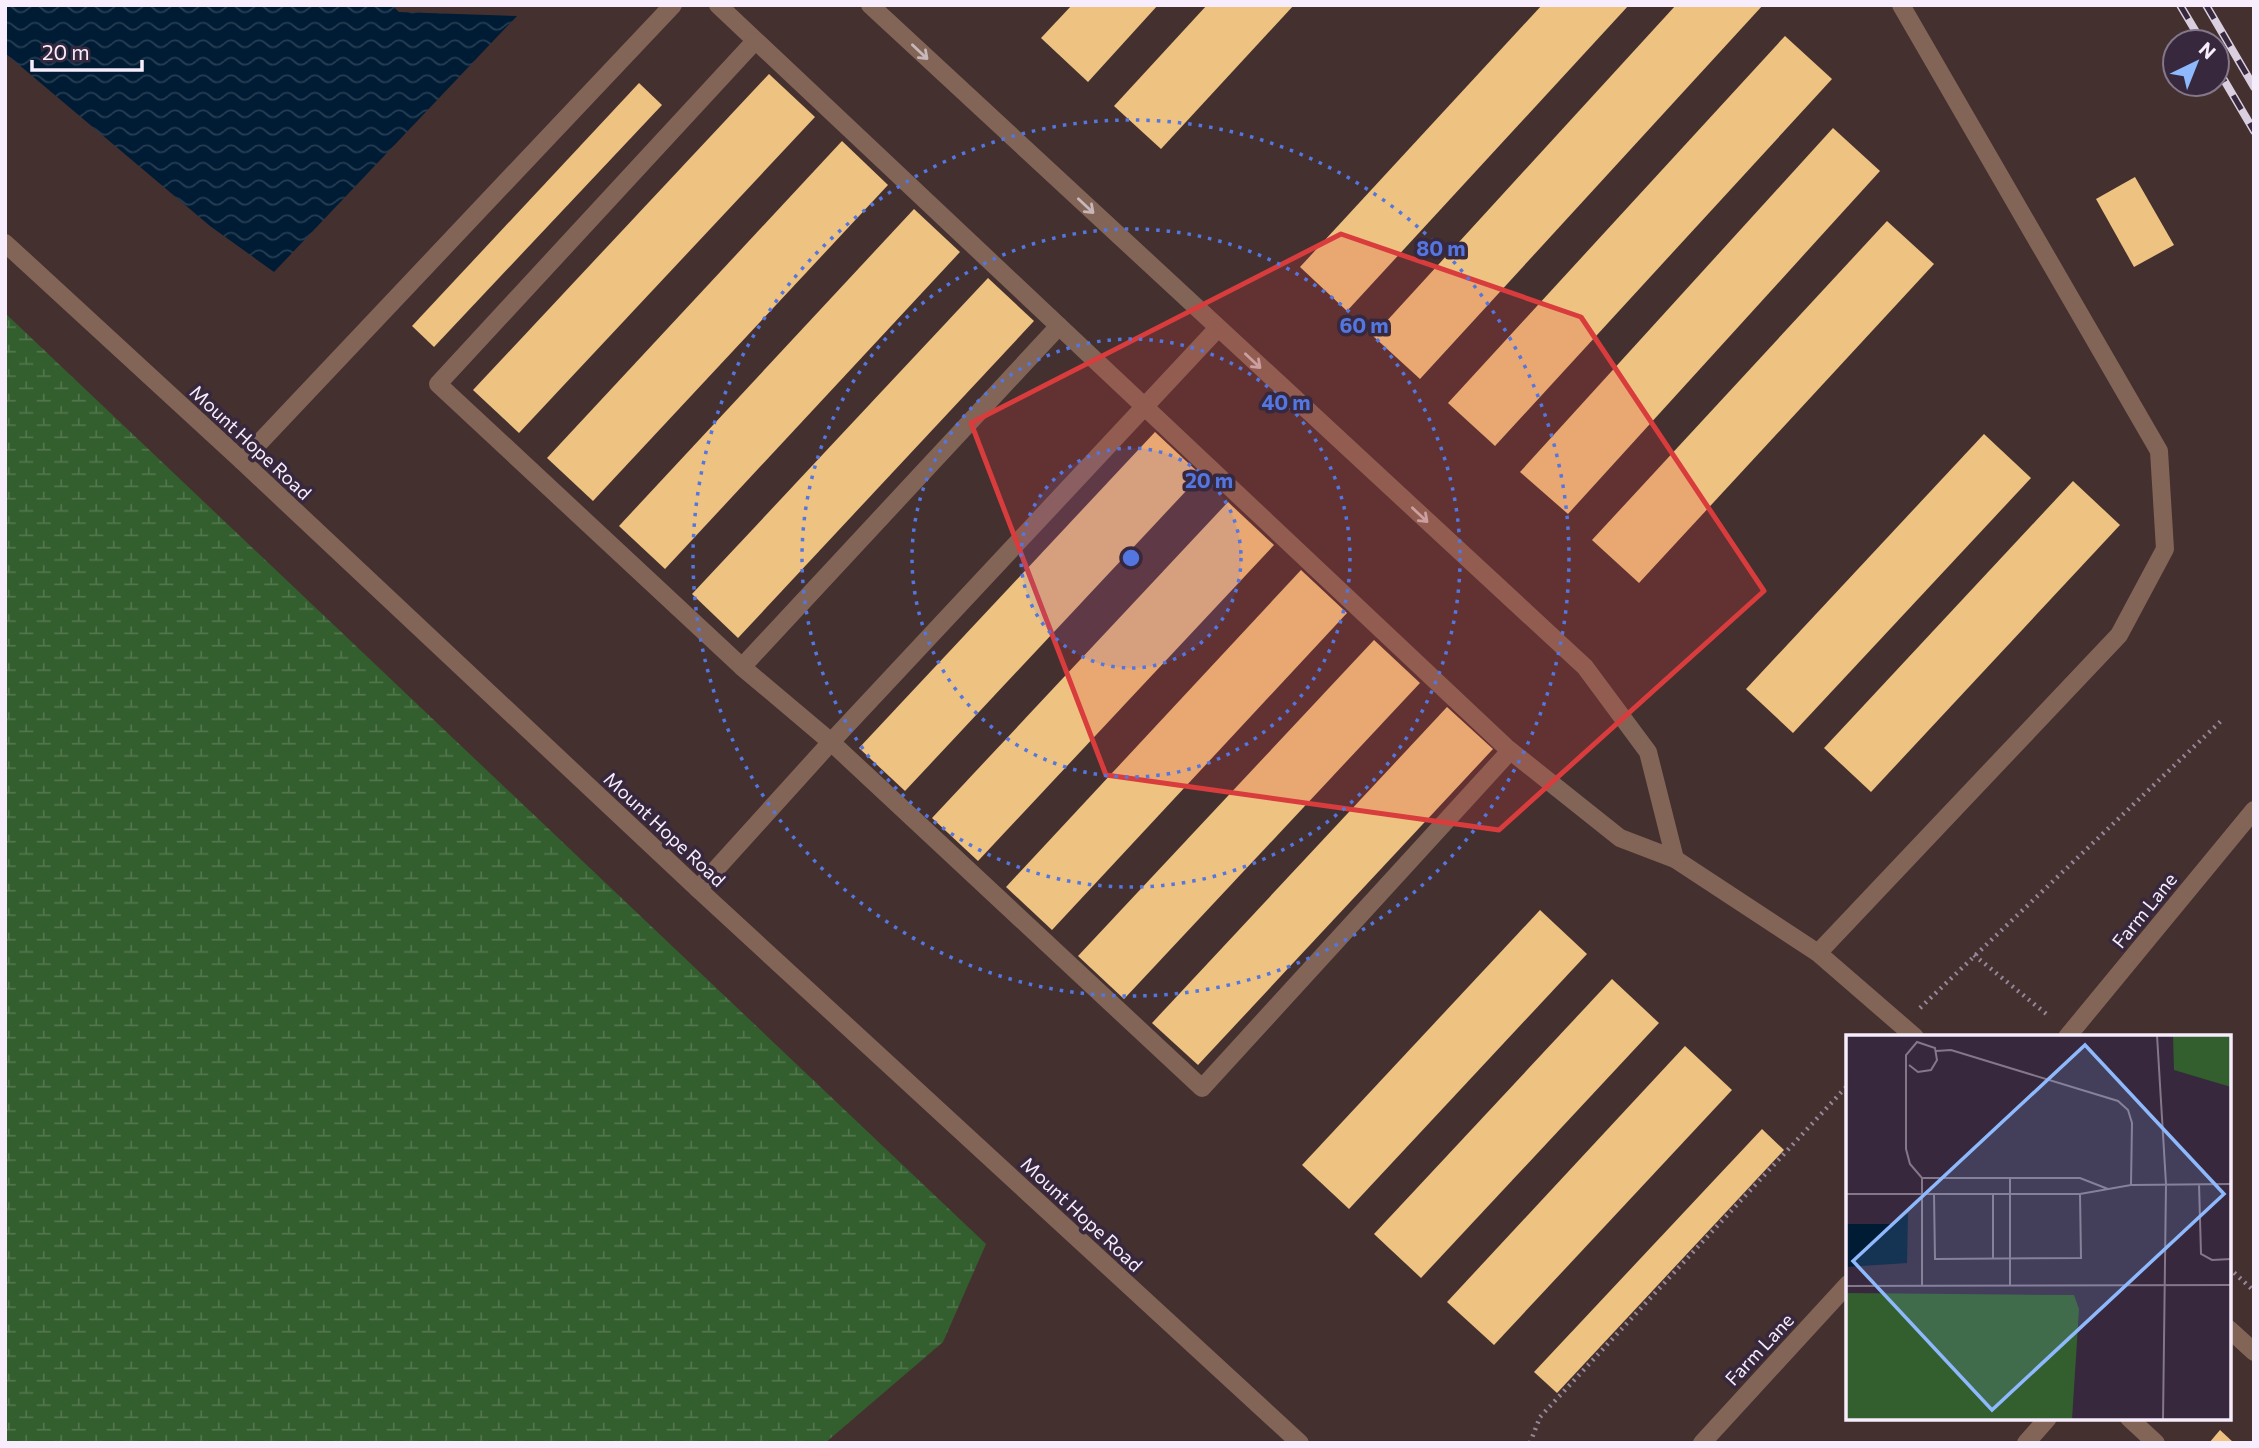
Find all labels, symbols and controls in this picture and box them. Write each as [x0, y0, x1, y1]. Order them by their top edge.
scale bar [32, 28, 142, 72]
north arrow [2161, 28, 2231, 98]
text: N [2195, 37, 2221, 63]
text: 20 m [42, 39, 90, 64]
one-way arrow [911, 43, 928, 60]
one-way arrow [1077, 198, 1094, 215]
text: 80 m [1416, 235, 1466, 260]
text: 60 m [1339, 312, 1389, 337]
one-way arrow [1244, 353, 1262, 369]
street label: Mount Hope Road [186, 380, 316, 504]
text: 40 m [1261, 389, 1311, 414]
text: 20 m [1185, 467, 1233, 492]
one-way arrow [1411, 507, 1428, 524]
centre of rings [1119, 546, 1143, 570]
street label: Mount Hope Road [600, 767, 730, 891]
street label: Farm Lane [2107, 868, 2181, 952]
inset map [1846, 1035, 2231, 1420]
street label: Mount Hope Road [1017, 1152, 1147, 1276]
street label: Farm Lane [1720, 1308, 1798, 1390]

